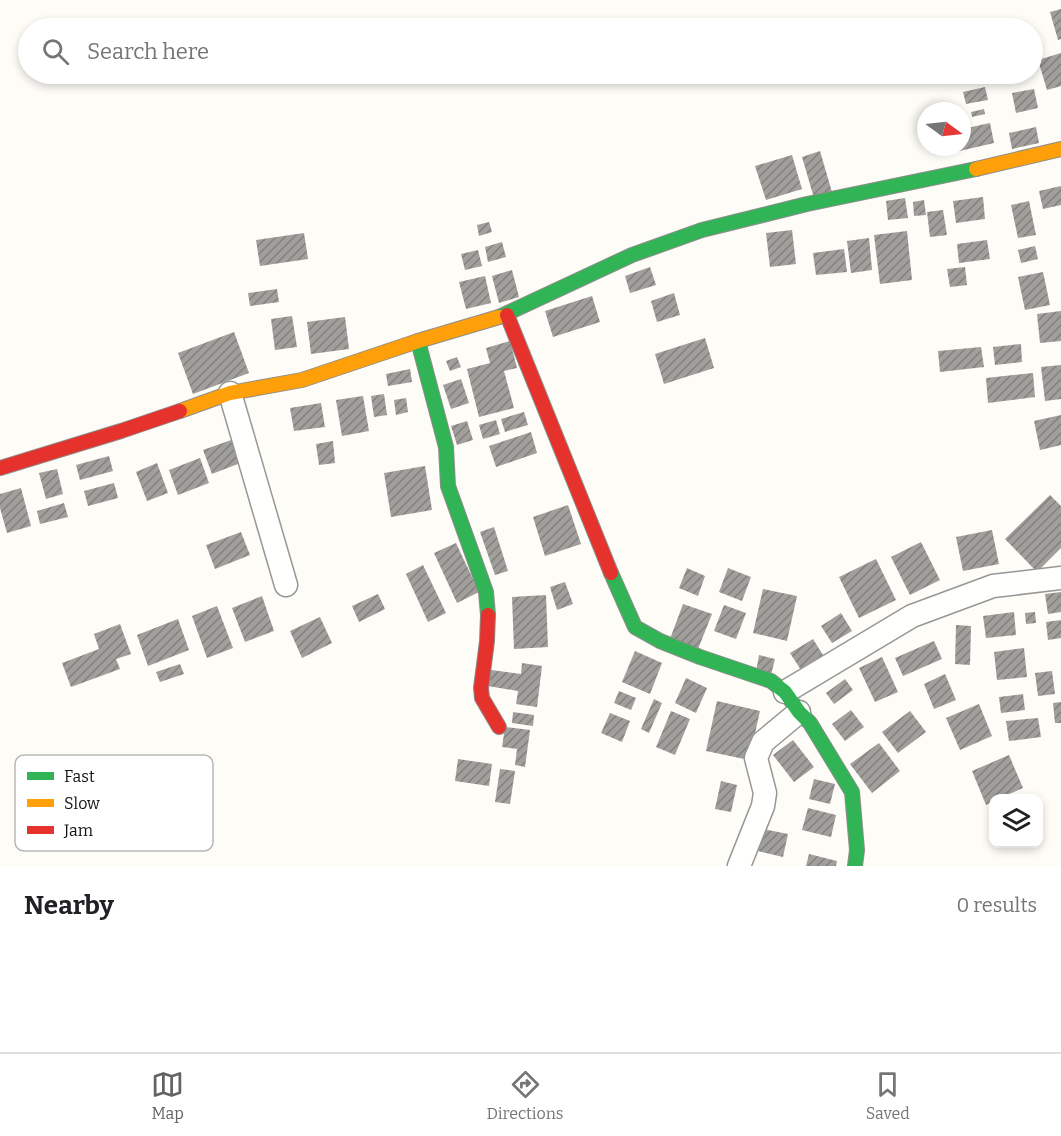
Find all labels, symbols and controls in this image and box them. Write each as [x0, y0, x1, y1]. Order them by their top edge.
search box [18, 18, 1043, 84]
icon: search [39, 35, 72, 68]
text: Search here [87, 38, 209, 65]
north arrow [917, 102, 971, 156]
legend [15, 755, 213, 851]
text: Fast [64, 767, 95, 786]
text: Slow [64, 794, 100, 813]
map controls [989, 794, 1043, 848]
button: layers [989, 794, 1043, 848]
text: Jam [63, 821, 93, 840]
text: Nearby [24, 890, 114, 921]
text: 0 results [957, 893, 1037, 917]
tab: Map [151, 1068, 184, 1123]
tab: Directions [487, 1068, 564, 1123]
tab: Saved [866, 1068, 910, 1123]

